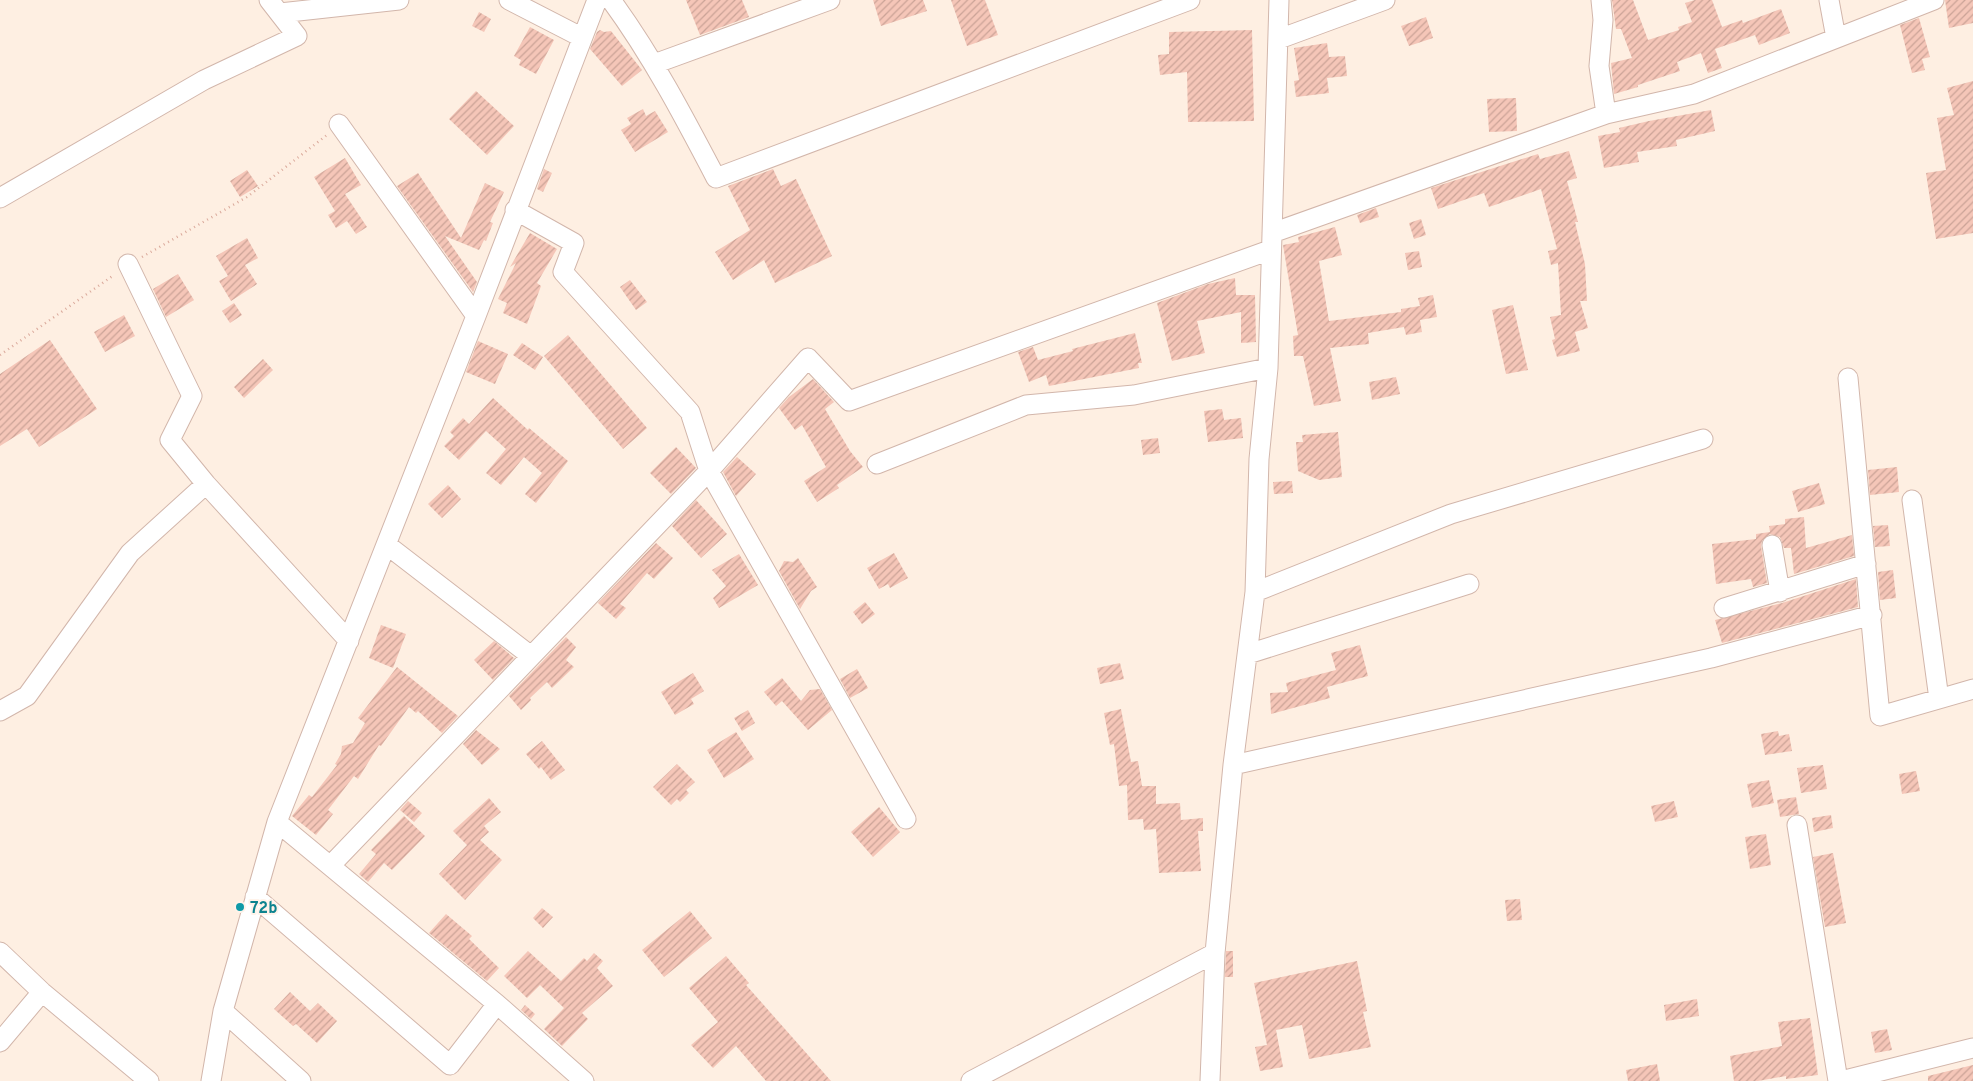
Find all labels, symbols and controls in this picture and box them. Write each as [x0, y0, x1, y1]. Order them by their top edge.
place label: 72b [250, 899, 277, 919]
marker: 72b [234, 901, 246, 913]

